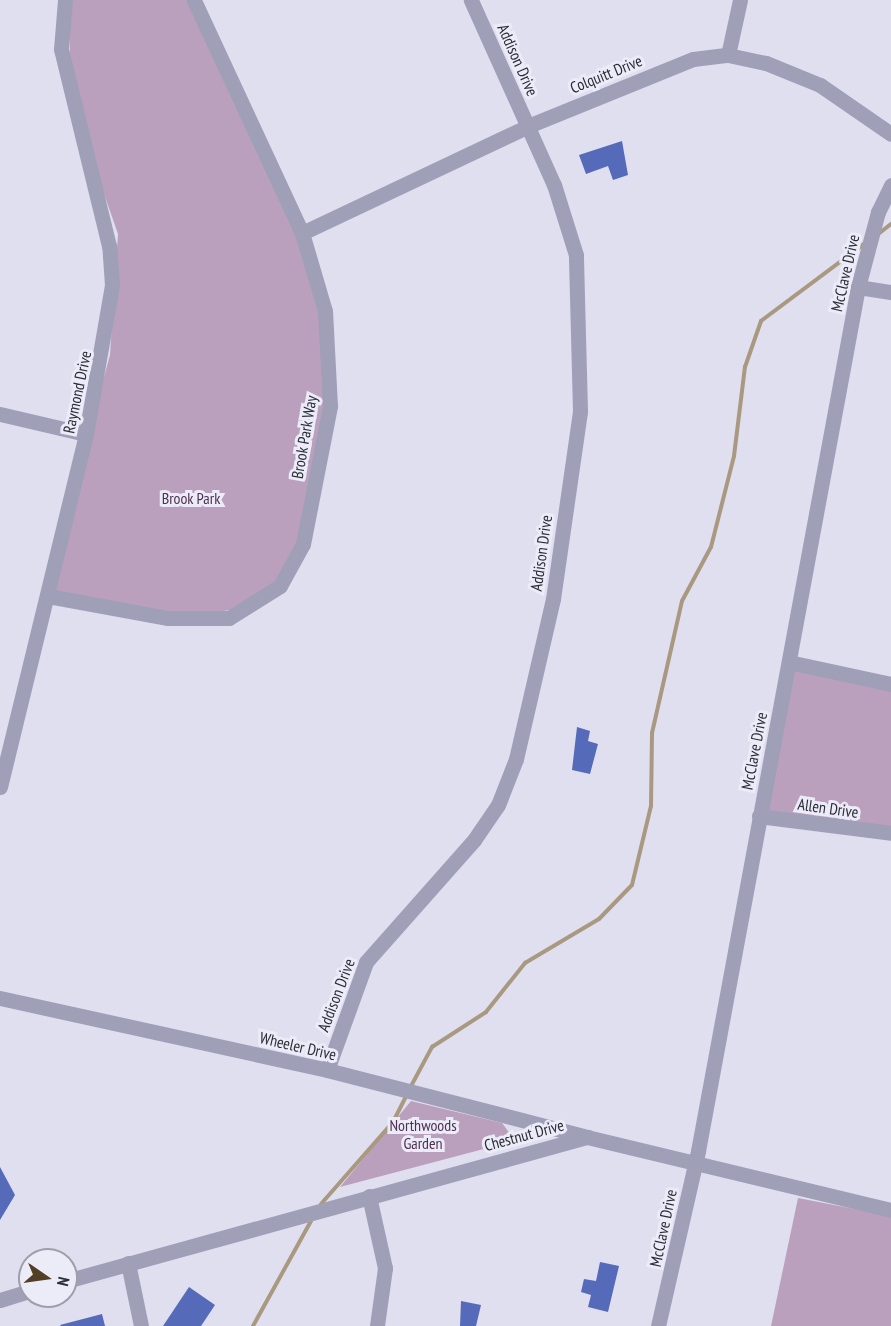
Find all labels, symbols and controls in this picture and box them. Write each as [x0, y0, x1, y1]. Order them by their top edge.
street label: Addison Drive [494, 21, 542, 99]
street label: Colquitt Drive [567, 51, 645, 97]
street label: McClave Drive [827, 233, 863, 313]
street label: Raymond Drive [59, 349, 95, 435]
street label: Brook Park Way [287, 393, 321, 481]
park label: Brook Park [161, 488, 221, 508]
street label: Addison Drive [526, 514, 556, 592]
street label: McClave Drive [737, 711, 771, 791]
street label: Allen Drive [796, 794, 860, 822]
street label: Addison Drive [313, 956, 359, 1034]
street label: Wheeler Drive [258, 1028, 338, 1064]
park label: Northwoods Garden [389, 1115, 457, 1153]
street label: Chestnut Drive [482, 1115, 566, 1155]
street label: McClave Drive [645, 1188, 681, 1268]
north arrow [18, 1248, 78, 1308]
text: N [53, 1275, 74, 1288]

